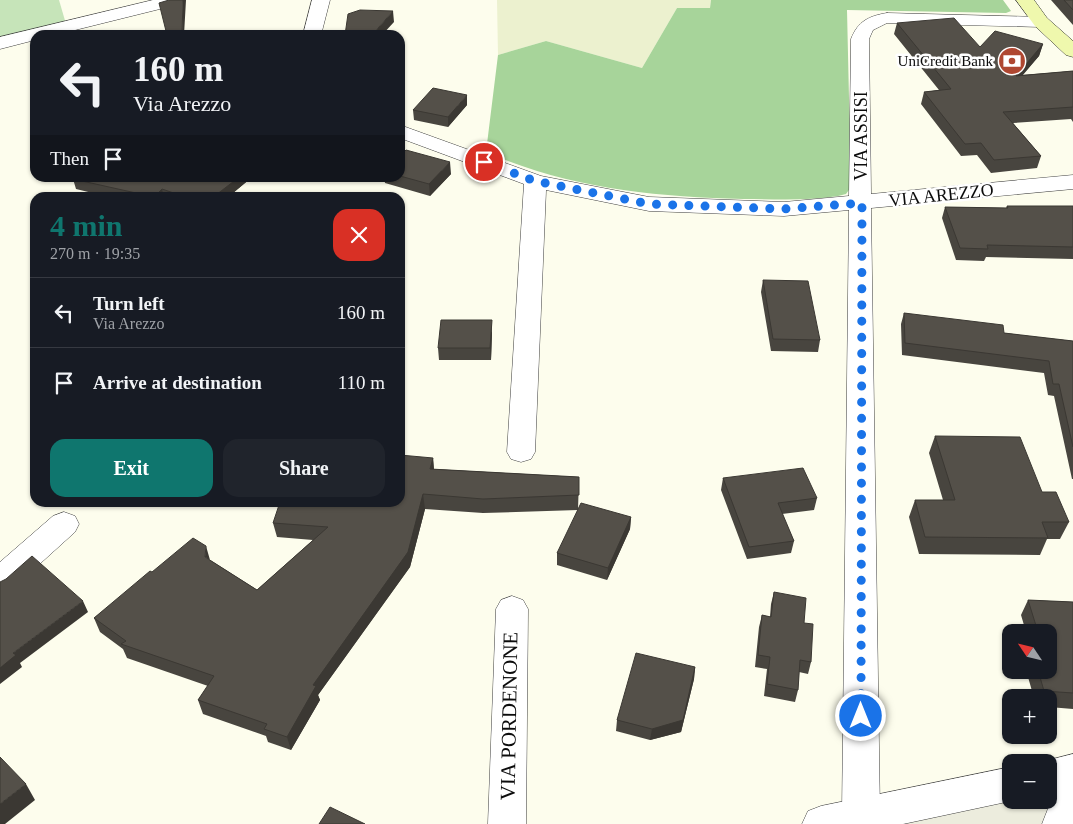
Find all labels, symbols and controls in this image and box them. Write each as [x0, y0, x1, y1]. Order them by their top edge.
bank icon: UniCredit Bank [997, 46, 1027, 76]
icon: left [50, 50, 115, 115]
text: 160 m [133, 50, 223, 89]
place label: UniCredit Bank [898, 53, 993, 69]
text: Via Arezzo [133, 91, 231, 116]
street label: VIA ASSISI [851, 91, 871, 181]
pin [463, 141, 505, 183]
icon: arrive [99, 145, 127, 173]
text: Then [50, 148, 89, 169]
icon: arrive [470, 148, 498, 176]
street label: VIA AREZZO [887, 180, 995, 210]
text: 4 min [50, 209, 123, 242]
button: close [333, 209, 385, 261]
text: 270 m · 19:35 [50, 245, 140, 262]
text: Turn left [93, 293, 165, 314]
icon: left [50, 299, 78, 327]
text: 160 m [337, 302, 385, 323]
text: Via Arezzo [93, 315, 164, 332]
icon: arrive [50, 369, 78, 397]
text: Arrive at destination [93, 372, 262, 393]
text: 110 m [338, 372, 385, 393]
button: Exit [50, 439, 213, 497]
button: Share [223, 439, 385, 497]
north arrow [1002, 624, 1058, 679]
map controls [1002, 624, 1057, 809]
street label: VIA PORDENONE [496, 632, 522, 800]
position arrow [834, 689, 886, 741]
button: + [1002, 689, 1057, 744]
button: − [1002, 754, 1057, 809]

